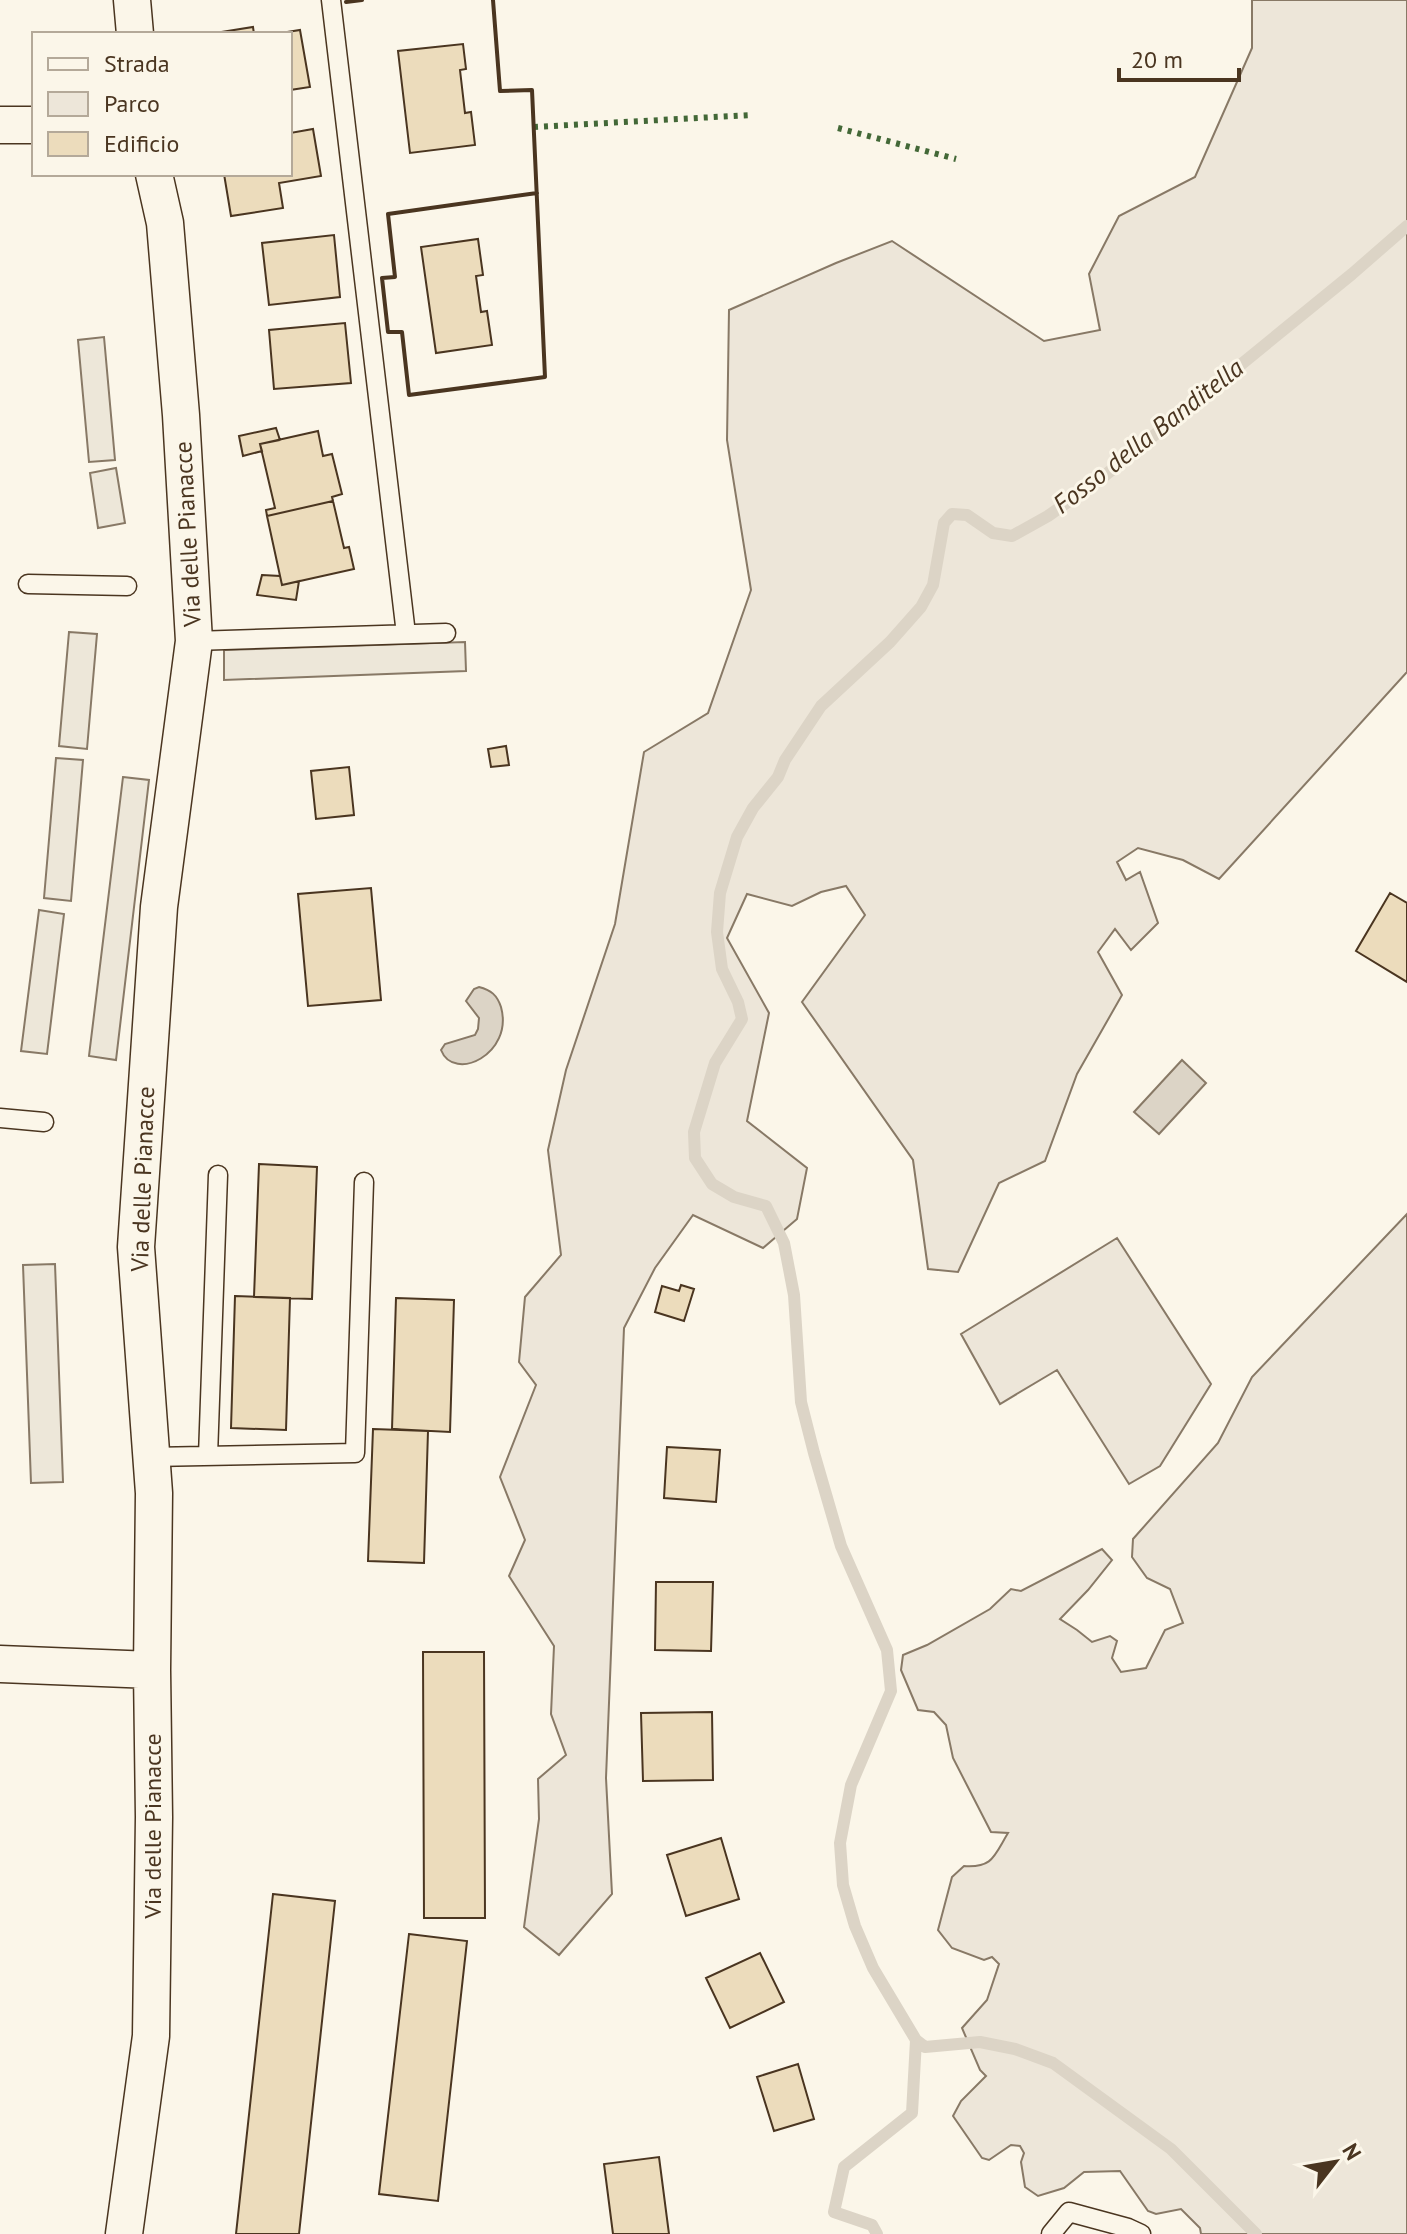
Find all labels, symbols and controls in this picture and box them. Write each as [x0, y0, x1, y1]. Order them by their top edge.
legend [32, 32, 292, 176]
scale bar [1119, 32, 1239, 82]
text: 20 m [1131, 44, 1183, 75]
text: Strada [104, 48, 170, 79]
text: Parco [104, 88, 160, 119]
text: Edificio [104, 128, 179, 159]
water label: Fosso della Banditella [1046, 351, 1250, 520]
street label: Via delle Pianacce [167, 441, 208, 629]
street label: Via delle Pianacce [124, 1086, 161, 1273]
street label: Via delle Pianacce [137, 1733, 168, 1920]
north arrow [1295, 2122, 1375, 2202]
text: N [1336, 2138, 1368, 2165]

